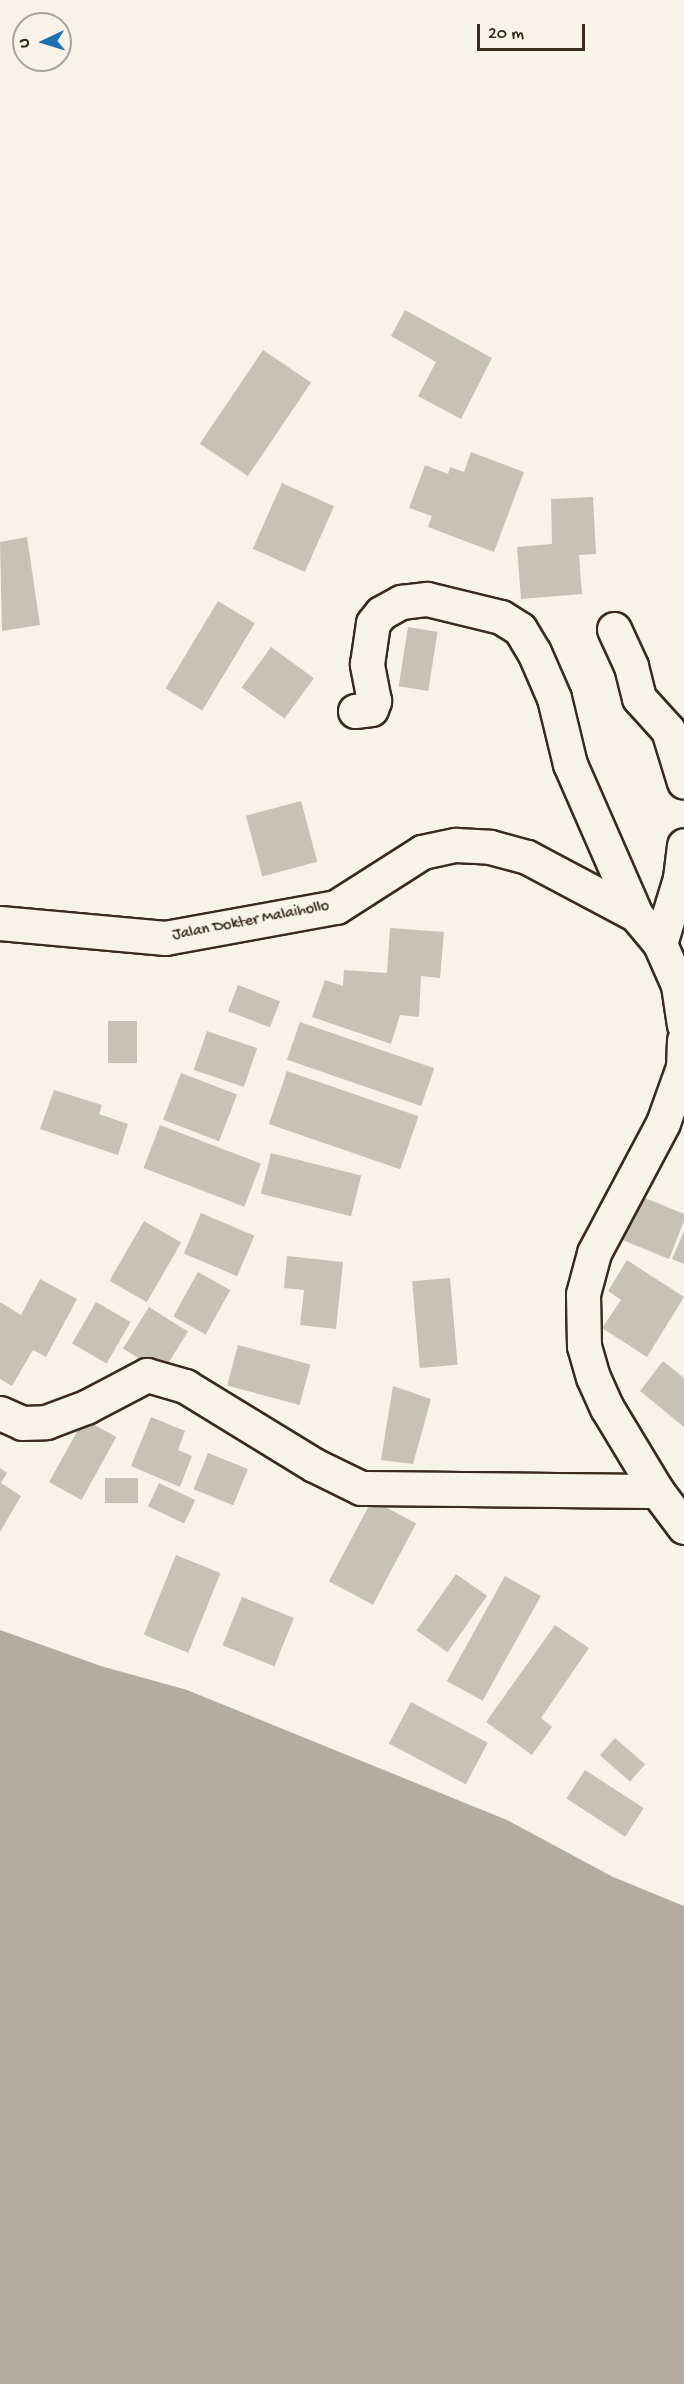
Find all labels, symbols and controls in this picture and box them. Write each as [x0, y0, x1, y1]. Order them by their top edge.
north arrow [12, 12, 72, 72]
scale bar [480, 12, 588, 50]
text: 20 m [488, 24, 524, 45]
text: U [16, 38, 35, 48]
street label: Jalan Dokter Malaihollo [171, 897, 331, 947]

